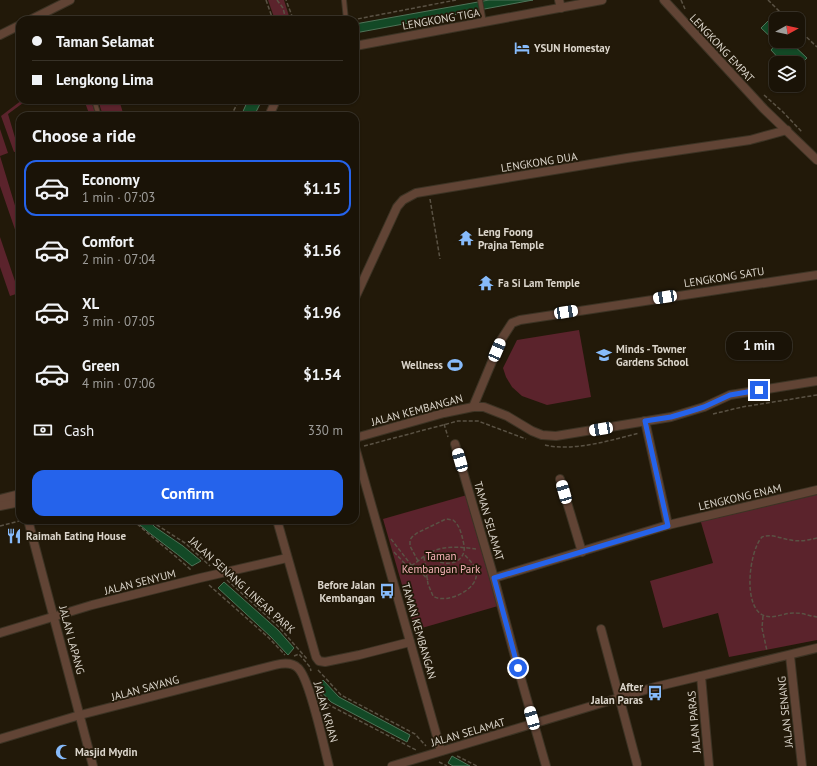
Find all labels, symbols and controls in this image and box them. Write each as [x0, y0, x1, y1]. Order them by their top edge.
street label: LENGKONG TIGA [401, 5, 481, 33]
street label: LENGKONG EMPAT [687, 11, 757, 85]
north arrow [769, 12, 805, 48]
map controls [769, 12, 805, 92]
text: Taman Selamat [56, 32, 154, 51]
hotel icon: YSUN Homestay [513, 39, 531, 57]
place label: YSUN Homestay [533, 41, 611, 55]
button: layers [769, 56, 805, 92]
text: Lengkong Lima [56, 70, 154, 89]
text: Choose a ride [32, 124, 136, 147]
street label: LENGKONG DUA [500, 149, 579, 175]
icon: car [34, 170, 70, 206]
text: Economy [82, 170, 140, 189]
text: $1.15 [303, 179, 341, 198]
text: 1 min · 07:03 [82, 189, 155, 206]
place label: Leng Foong Prajna Temple [478, 225, 545, 252]
temple icon: Leng Foong Prajna Temple [457, 229, 475, 247]
icon: car [34, 232, 70, 268]
text: Comfort [82, 232, 134, 251]
text: $1.56 [303, 241, 341, 260]
text: 2 min · 07:04 [82, 251, 155, 268]
street label: LENGKONG SATU [683, 264, 765, 290]
temple icon: Fa Si Lam Temple [477, 274, 495, 292]
place label: Fa Si Lam Temple [498, 276, 580, 290]
car [652, 289, 678, 305]
icon: car [34, 294, 70, 330]
text: XL [82, 294, 99, 313]
text: $1.96 [303, 303, 341, 322]
car [553, 304, 579, 320]
text: 3 min · 07:05 [82, 313, 155, 330]
callout: 1 min [726, 332, 792, 360]
car [487, 337, 507, 363]
text: 1 min [743, 337, 775, 354]
place label: Minds - Towner Gardens School [616, 342, 689, 369]
school or university icon: Minds - Towner Gardens School [595, 346, 613, 364]
icon: car [34, 356, 70, 392]
text: Green [82, 356, 120, 375]
sports icon: Wellness [446, 356, 464, 374]
place label: Wellness [401, 358, 443, 372]
text: $1.54 [303, 365, 341, 384]
text: 4 min · 07:06 [82, 375, 155, 392]
route end [750, 381, 768, 399]
street label: JALAN KEMBANGAN [369, 391, 464, 429]
icon: cash [32, 419, 54, 441]
text: Cash [64, 421, 94, 440]
car [588, 421, 614, 437]
text: 330 m [308, 422, 343, 439]
car [451, 447, 469, 473]
button: Confirm [32, 470, 343, 516]
car [555, 479, 573, 505]
street label: TAMAN SELAMAT [471, 480, 507, 562]
street label: LENGKONG ENAM [697, 481, 783, 513]
restaurant icon: Raimah Eating House [5, 527, 23, 545]
place label: Raimah Eating House [26, 529, 126, 543]
street label: JALAN SENANG LINEAR PARK [185, 533, 298, 637]
park label: Taman Kembangan Park [402, 549, 481, 576]
street label: JALAN SENYUM [102, 566, 177, 598]
place label: Before Jalan Kembangan [317, 578, 375, 605]
street label: TAMAN KEMBANGAN [399, 581, 439, 681]
bus stop icon: Before Jalan Kembangan [378, 582, 396, 600]
street label: JALAN LAPANG [56, 603, 88, 676]
route start [509, 659, 527, 677]
street label: JALAN SAYANG [109, 672, 181, 704]
street label: JALAN SENANG [774, 675, 796, 749]
street label: JALAN KRIAN [310, 679, 341, 744]
place label: After Jalan Paras [590, 680, 643, 707]
bus stop icon: After Jalan Paras [646, 684, 664, 702]
street label: JALAN PARAS [684, 690, 704, 755]
car [523, 705, 541, 731]
street label: JALAN SELAMAT [428, 715, 507, 750]
mosque icon: Masjid Mydin [54, 743, 72, 761]
place label: Masjid Mydin [75, 745, 137, 759]

